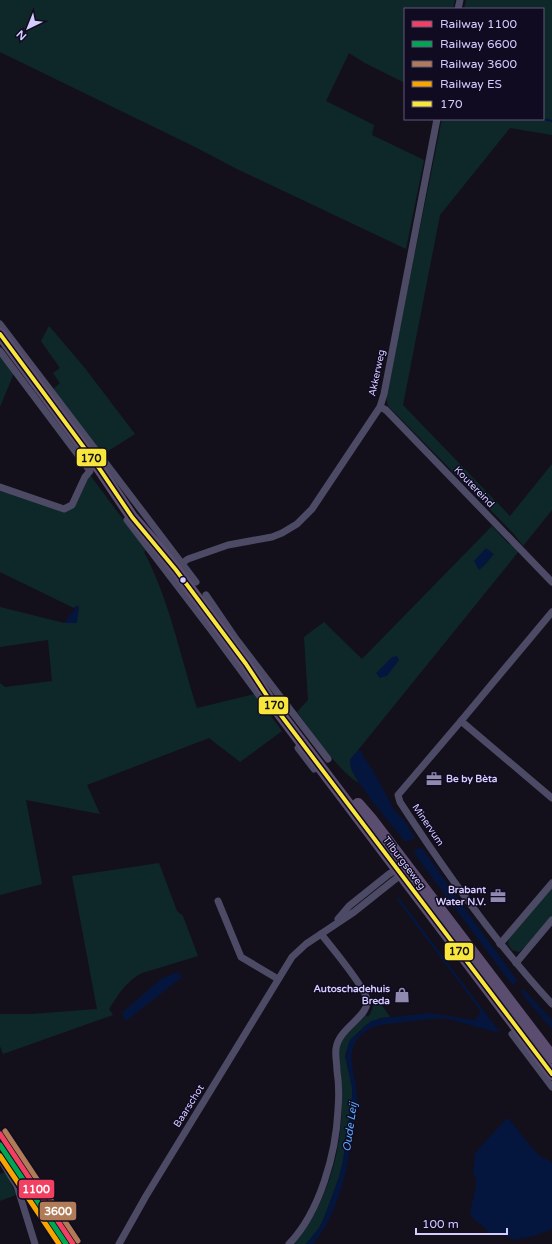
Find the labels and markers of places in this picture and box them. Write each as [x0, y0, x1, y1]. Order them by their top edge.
unlabelled marker [178, 575, 188, 585]
office icon: Be by Bèta [425, 770, 443, 788]
place label: Be by Bèta [446, 773, 498, 785]
place label: Brabant Water N.V. [436, 884, 486, 908]
office icon: Brabant Water N.V. [489, 887, 507, 905]
place label: Autoschadehuis Breda [314, 983, 390, 1007]
shop icon: Autoschadehuis Breda [393, 986, 411, 1004]

